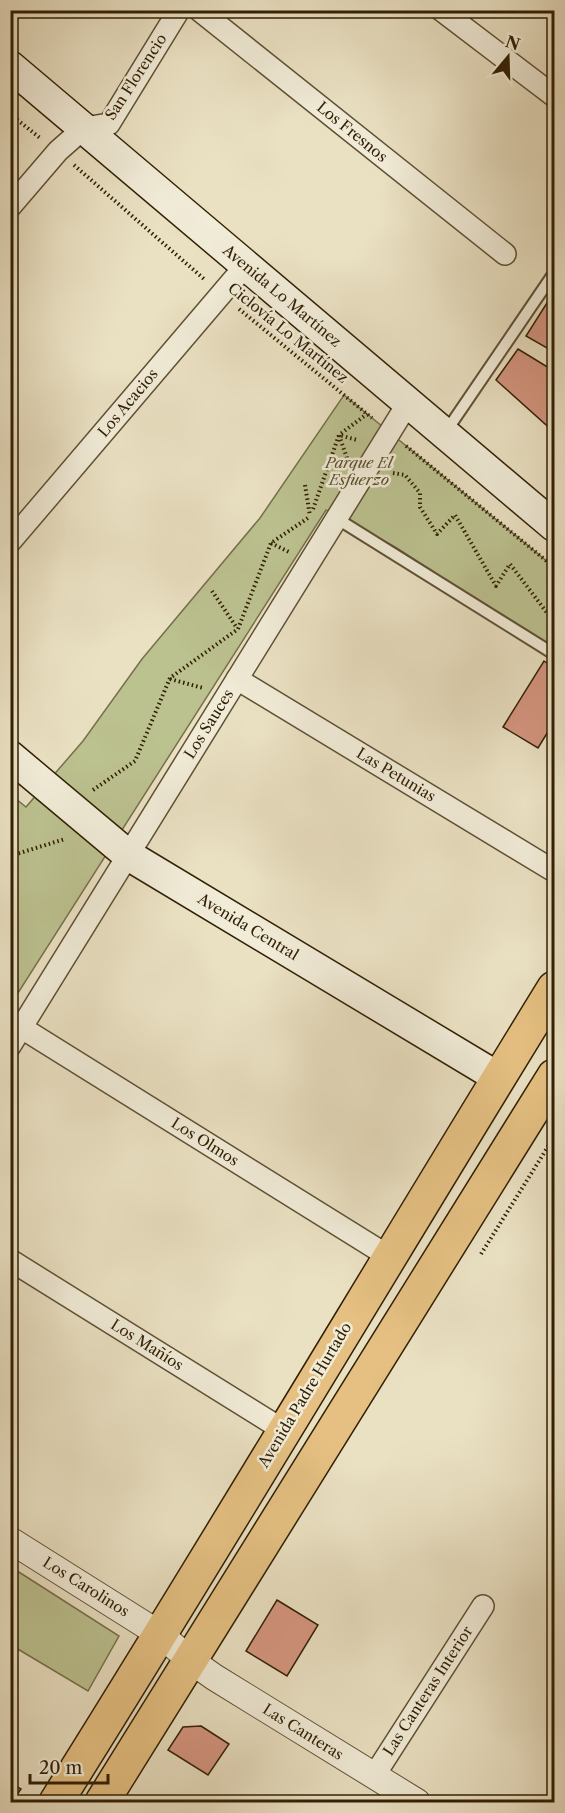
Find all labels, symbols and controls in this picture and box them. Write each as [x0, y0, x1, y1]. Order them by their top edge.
north arrow [478, 27, 538, 87]
street label: San Florencio [101, 30, 171, 123]
text: N [503, 31, 523, 55]
street label: Los Fresnos [313, 97, 391, 166]
street label: Avenida Lo Martínez [218, 240, 346, 351]
street label: Ciclovía Lo Martínez [224, 278, 353, 387]
street label: Los Acacios [93, 364, 162, 441]
park label: Parque El Esfuerzo [324, 453, 395, 489]
street label: Los Sauces [180, 685, 237, 762]
street label: Las Petunias [353, 743, 439, 806]
street label: Avenida Central [193, 888, 303, 964]
street label: Los Olmos [168, 1113, 243, 1170]
street label: Los Mañíos [107, 1315, 187, 1374]
street label: Avenida Padre Hurtado [253, 1319, 355, 1472]
street label: Los Carolinos [39, 1552, 133, 1621]
street label: Las Canteras Interior [379, 1622, 477, 1759]
street label: Las Canteras [259, 1699, 347, 1764]
scale bar [30, 1747, 108, 1785]
text: 20 m [39, 1757, 83, 1779]

